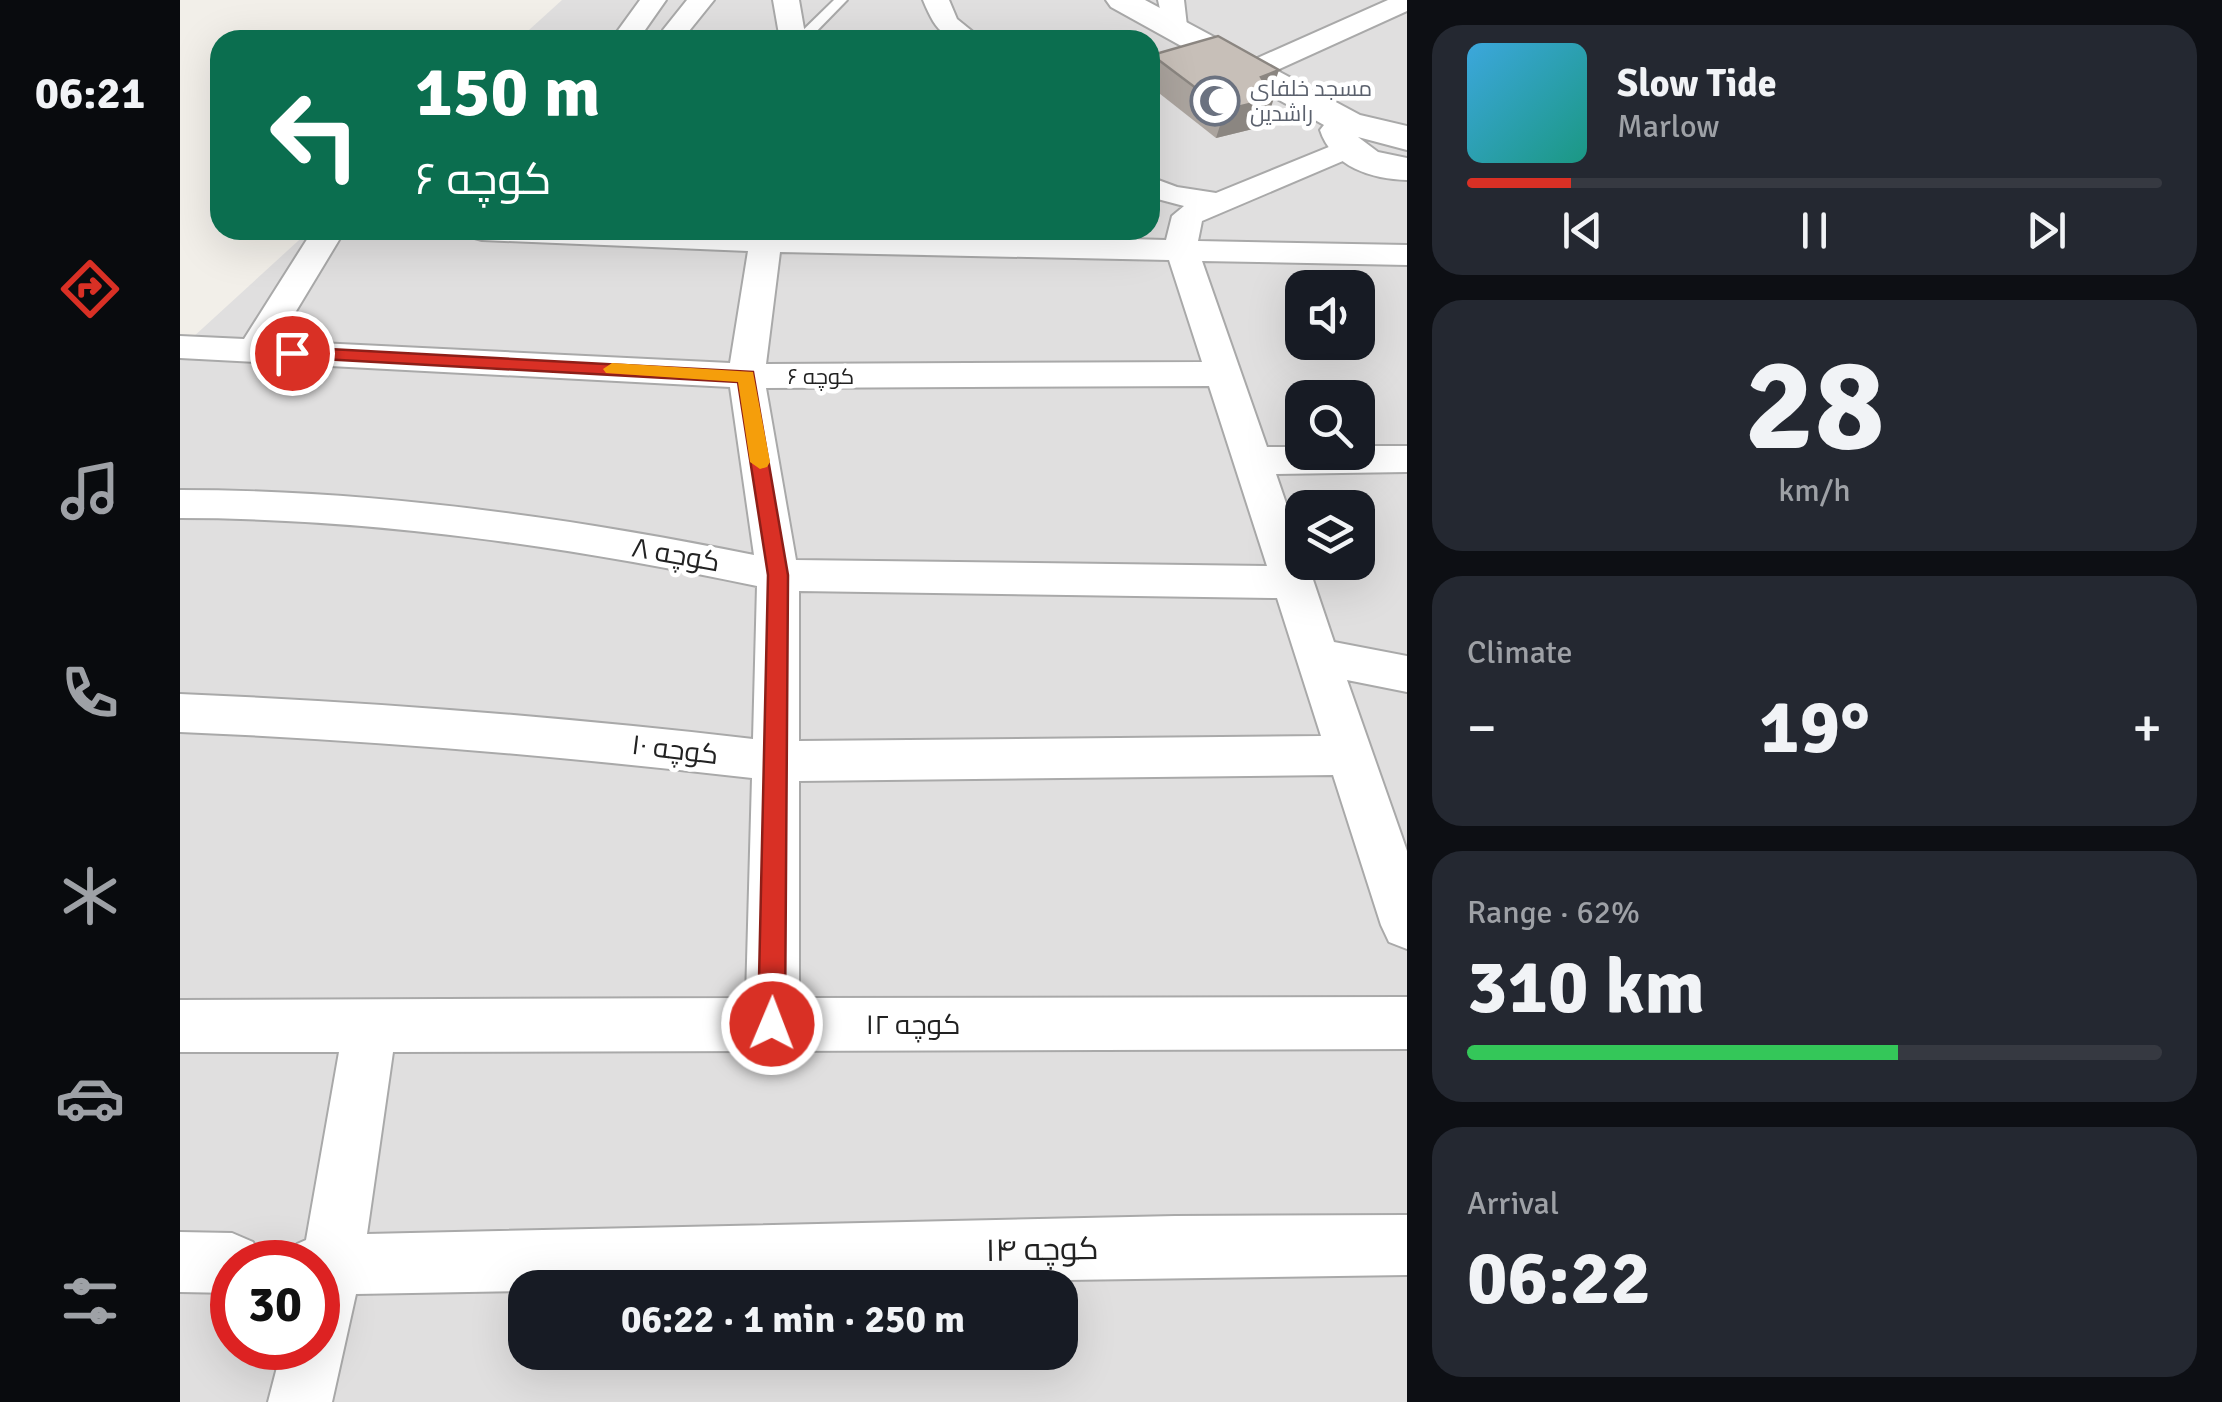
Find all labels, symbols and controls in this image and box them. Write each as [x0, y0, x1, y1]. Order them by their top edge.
text: 150 m [415, 49, 600, 135]
text: Slow Tide [1617, 60, 1777, 107]
text: 06:21 [35, 66, 145, 121]
icon: left [250, 70, 380, 200]
mosque icon: مسجد خلفای راشدین [1189, 75, 1241, 127]
place label: مسجد خلفای راشدین [1250, 75, 1372, 127]
text: Marlow [1617, 107, 1719, 146]
text: کوچه ۶ [415, 152, 552, 207]
icon: previous [1555, 203, 1610, 258]
icon: pause [1787, 203, 1842, 258]
icon: next [2019, 203, 2074, 258]
icon: directions [55, 254, 125, 324]
map controls [1285, 270, 1375, 580]
button: sound [1285, 270, 1375, 360]
pin [250, 311, 335, 396]
icon: arrive [265, 326, 320, 381]
text: 28 [1744, 326, 1885, 486]
street label: کوچه ۶ [788, 363, 854, 391]
button: search [1285, 380, 1375, 470]
icon: music [55, 456, 125, 526]
text: km/h [1778, 471, 1851, 510]
button: layers [1285, 490, 1375, 580]
street label: کوچه ۸ [629, 531, 723, 580]
text: Climate [1467, 633, 1573, 672]
icon: phone [55, 658, 125, 728]
text: 19° [1759, 681, 1870, 774]
text: − [1467, 694, 1497, 762]
text: + [2132, 694, 2162, 762]
street label: کوچه ۱۰ [629, 728, 720, 773]
icon: climate [55, 861, 125, 931]
text: Range · 62% [1467, 893, 1640, 932]
text: 310 km [1467, 941, 1705, 1034]
position arrow [720, 972, 824, 1076]
street label: کوچه ۱۲ [866, 1008, 961, 1043]
icon: car [55, 1063, 125, 1133]
text: Arrival [1467, 1184, 1559, 1223]
street label: کوچه ۱۴ [985, 1229, 1099, 1271]
text: 06:22 [1467, 1232, 1651, 1325]
speed limit sign: 30 [210, 1240, 340, 1370]
icon: filters [55, 1266, 125, 1336]
text: 06:22 · 1 min · 250 m [621, 1296, 965, 1343]

